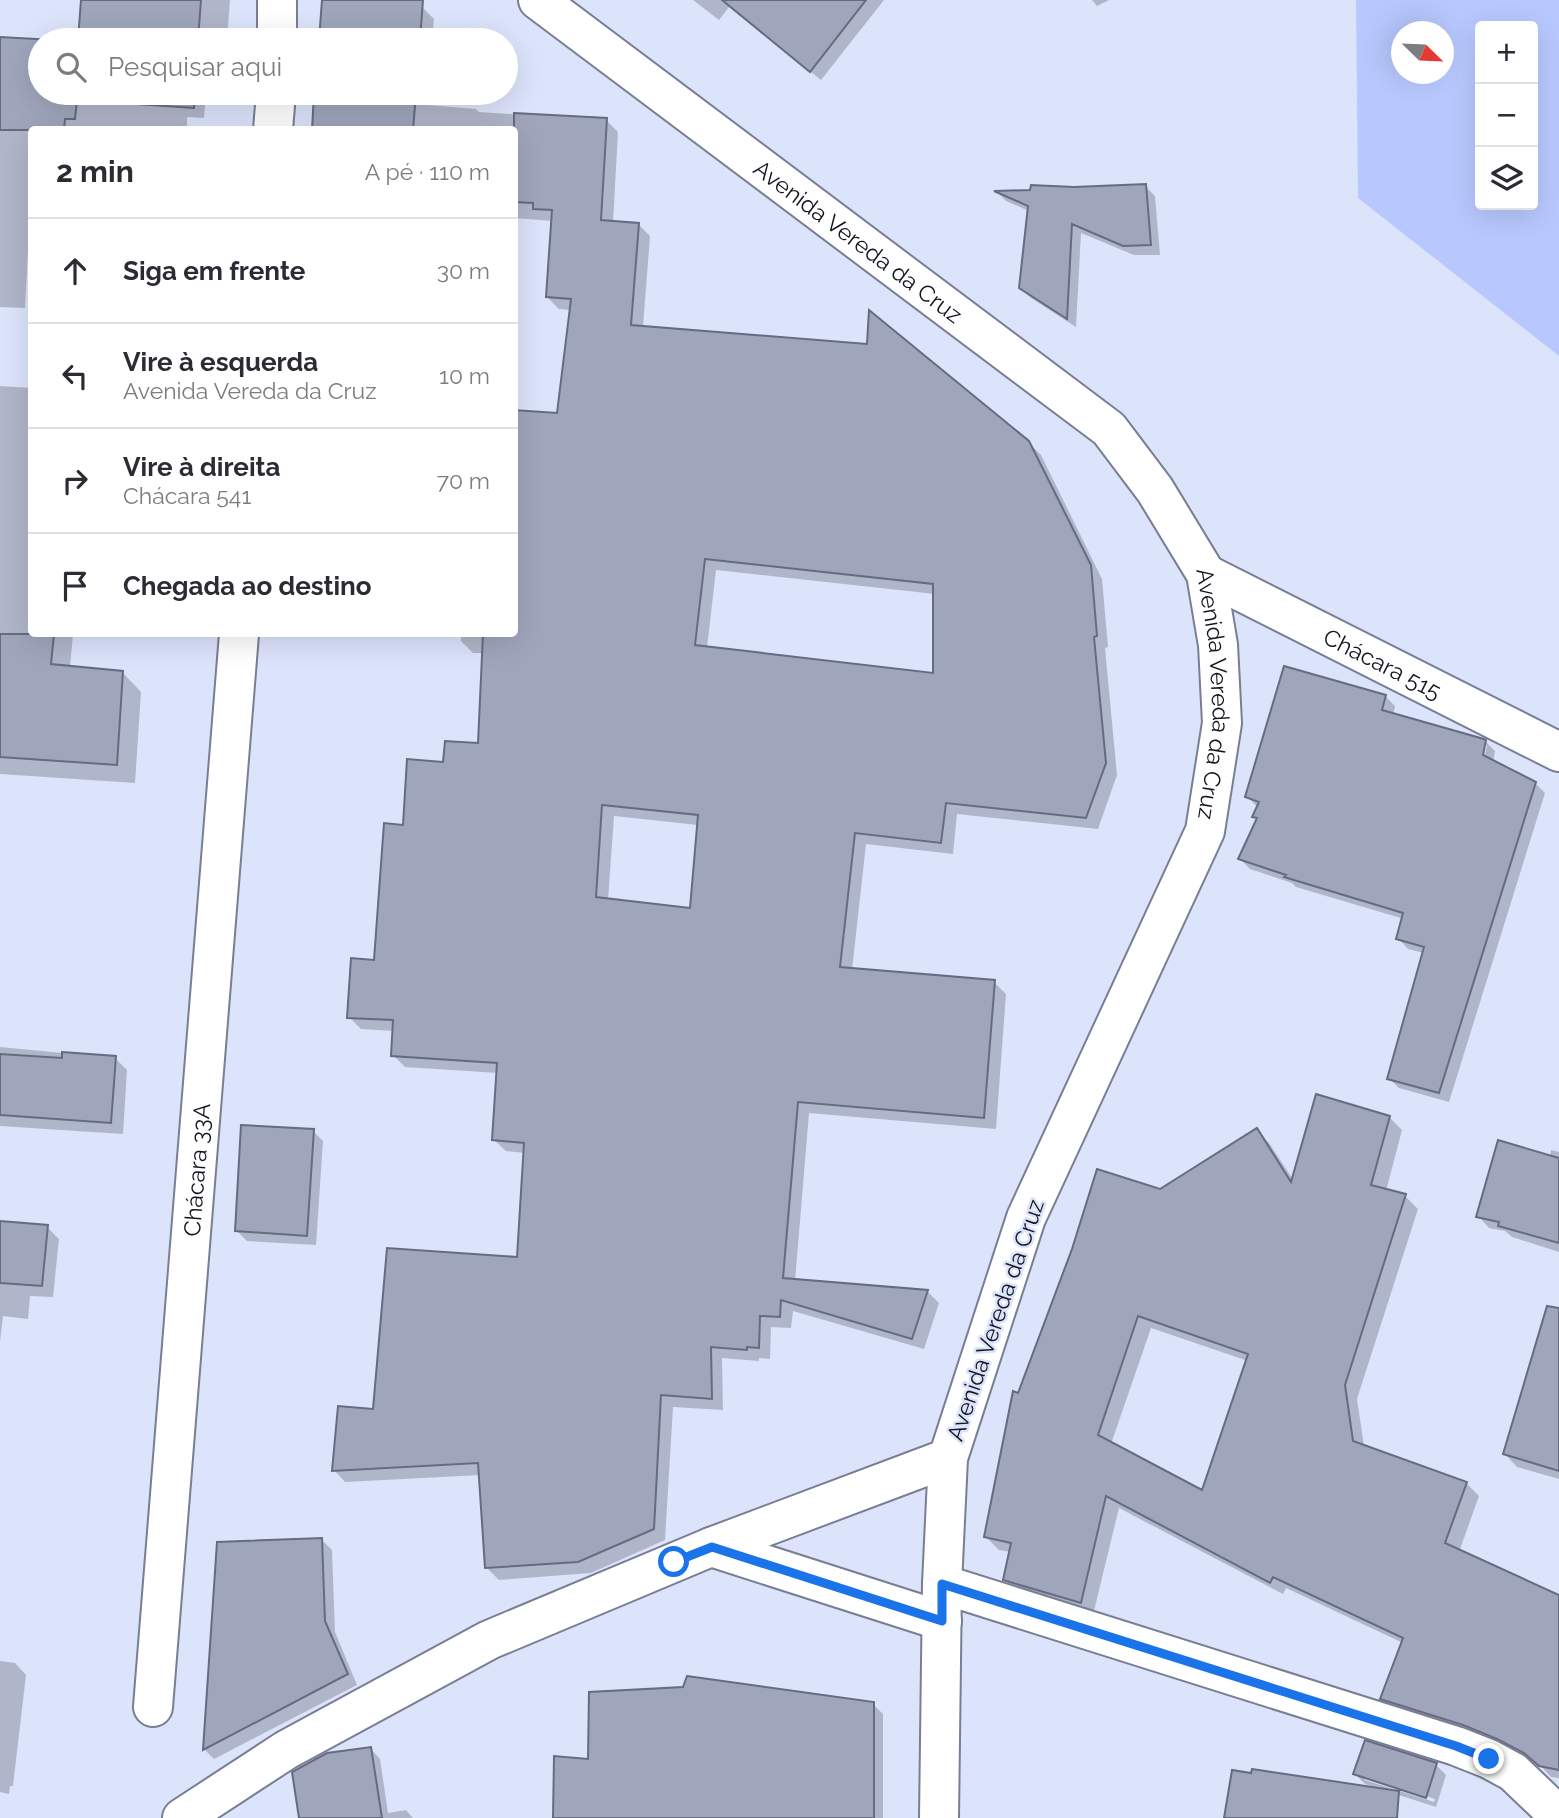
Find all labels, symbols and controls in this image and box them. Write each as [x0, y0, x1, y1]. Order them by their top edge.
north arrow [1391, 21, 1454, 84]
map controls [1475, 21, 1538, 210]
button: + [1475, 21, 1538, 84]
search box [28, 28, 518, 105]
icon: search [52, 48, 90, 86]
text: Pesquisar aqui [108, 52, 282, 82]
button: − [1475, 84, 1538, 147]
button: layers [1475, 147, 1538, 210]
text: 2 min [56, 154, 134, 189]
street label: Avenida Vereda da Cruz [749, 154, 968, 328]
text: A pé · 110 m [365, 158, 490, 185]
icon: ahead [56, 252, 94, 290]
text: Siga em frente [123, 256, 305, 286]
text: 30 m [437, 257, 490, 284]
text: Vire à esquerda [123, 347, 318, 377]
icon: left [56, 357, 94, 395]
text: 10 m [439, 362, 490, 389]
text: Avenida Vereda da Cruz [123, 377, 377, 404]
text: Vire à direita [123, 452, 280, 482]
icon: right [56, 462, 94, 500]
text: 70 m [437, 467, 490, 494]
text: Chácara 541 [123, 482, 251, 509]
street label: Avenida Vereda da Cruz [1192, 566, 1236, 822]
icon: arrive [56, 567, 94, 605]
text: Chegada ao destino [123, 571, 372, 601]
street label: Chácara 515 [1319, 622, 1446, 704]
street label: Chácara 33A [177, 1102, 215, 1237]
street label: Avenida Vereda da Cruz [941, 1196, 1049, 1444]
route start [658, 1546, 689, 1577]
route end [1473, 1743, 1504, 1774]

